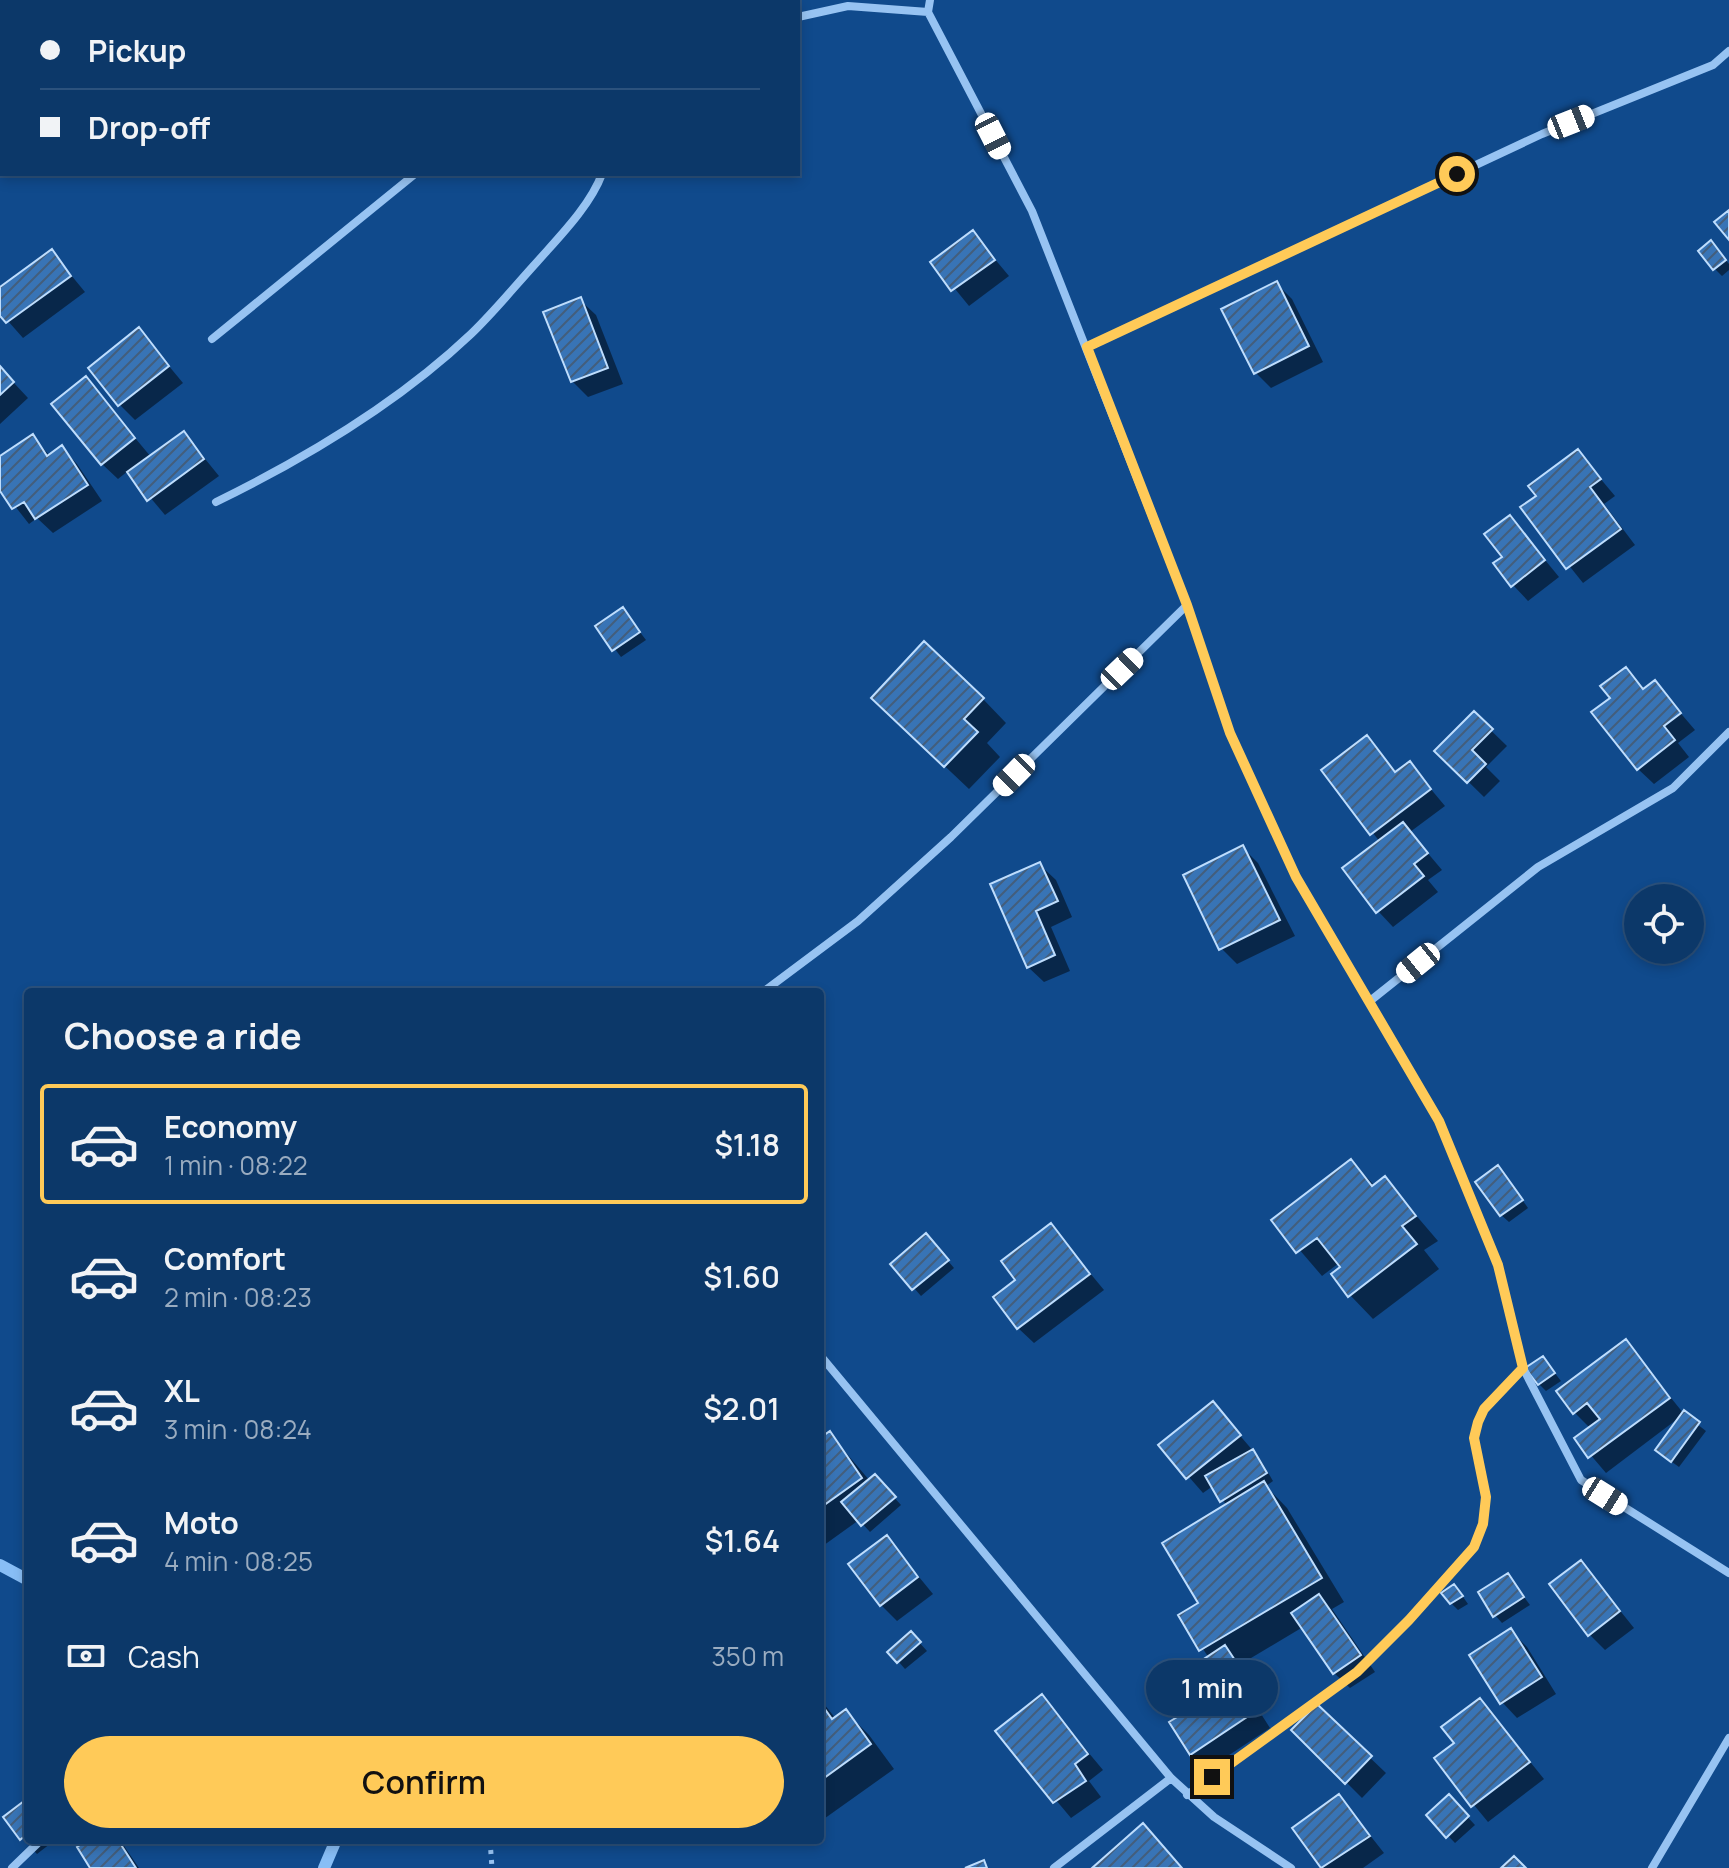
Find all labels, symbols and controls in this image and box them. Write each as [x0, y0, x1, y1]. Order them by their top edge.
text: Pickup [88, 30, 186, 71]
car [1544, 102, 1598, 142]
text: Drop-off [88, 107, 210, 148]
car [971, 109, 1015, 163]
route start [1439, 156, 1475, 192]
car [1096, 644, 1148, 694]
car [989, 750, 1039, 800]
map controls [1624, 884, 1704, 964]
button: locate [1624, 884, 1704, 964]
car [1392, 939, 1444, 987]
text: Choose a ride [64, 1011, 302, 1060]
text: Economy [164, 1106, 297, 1147]
icon: car [68, 1108, 140, 1180]
text: $1.18 [714, 1124, 780, 1165]
text: 1 min · 08:22 [164, 1147, 308, 1183]
text: Comfort [164, 1238, 286, 1279]
icon: car [68, 1240, 140, 1312]
text: $1.60 [704, 1256, 780, 1297]
text: 2 min · 08:23 [164, 1279, 312, 1315]
text: XL [164, 1370, 200, 1411]
icon: car [68, 1372, 140, 1444]
text: $2.01 [703, 1388, 780, 1429]
text: 3 min · 08:24 [164, 1411, 312, 1447]
car [1578, 1473, 1632, 1519]
text: Moto [164, 1502, 239, 1543]
icon: car [68, 1504, 140, 1576]
text: $1.64 [705, 1520, 780, 1561]
text: 4 min · 08:25 [164, 1543, 313, 1579]
icon: cash [64, 1634, 108, 1678]
text: Cash [128, 1636, 200, 1677]
text: 350 m [711, 1638, 784, 1674]
callout: 1 min [1146, 1661, 1278, 1717]
text: 1 min [1181, 1670, 1243, 1706]
button: Confirm [64, 1736, 784, 1828]
route end [1194, 1759, 1230, 1795]

